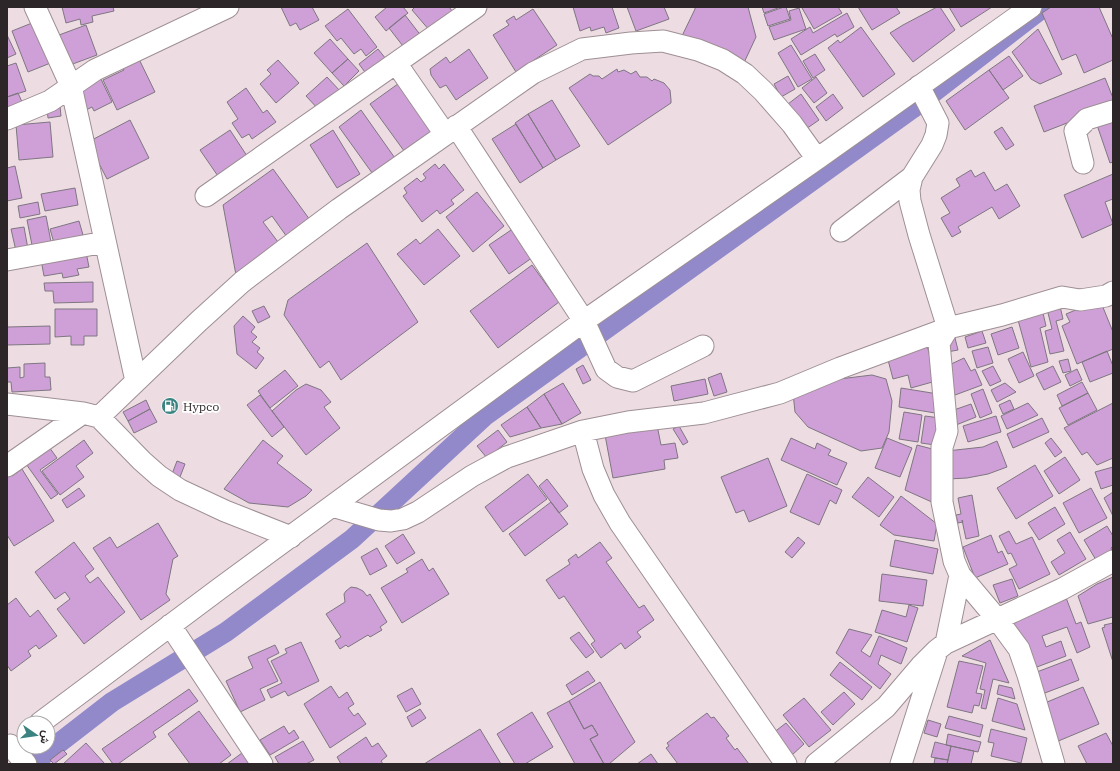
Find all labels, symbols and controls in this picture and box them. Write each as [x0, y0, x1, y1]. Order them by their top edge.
fuel station icon: Hypco [160, 396, 180, 416]
place label: Hypco [183, 399, 219, 414]
north arrow [16, 715, 56, 755]
text: ش [37, 729, 54, 745]

